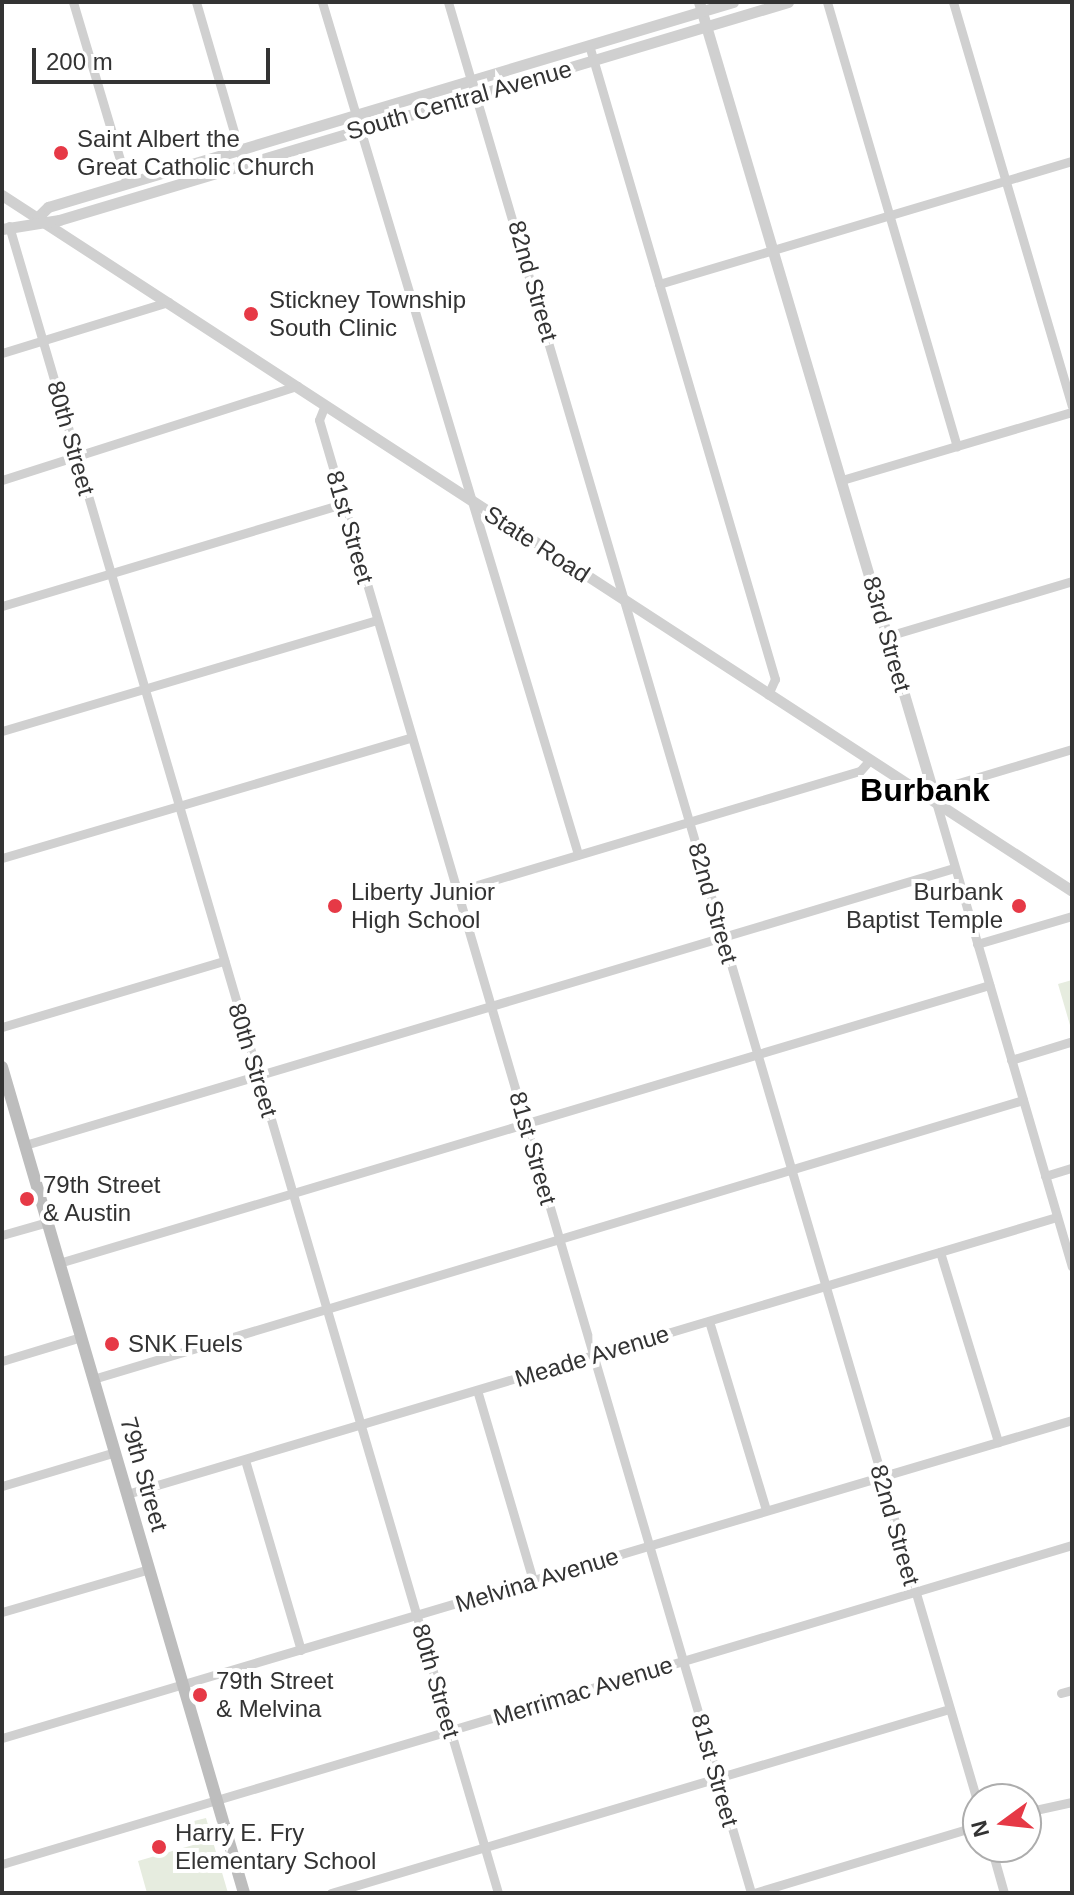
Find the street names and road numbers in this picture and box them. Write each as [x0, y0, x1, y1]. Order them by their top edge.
street label: South Central Avenue [342, 54, 576, 146]
street label: 82nd Street [502, 217, 564, 345]
street label: 80th Street [41, 378, 101, 498]
street label: 81st Street [320, 467, 380, 587]
street label: State Road [479, 499, 595, 589]
street label: 83rd Street [857, 573, 917, 695]
street label: 82nd Street [682, 839, 744, 967]
street label: 80th Street [222, 1000, 284, 1120]
street label: 81st Street [503, 1088, 563, 1208]
street label: Meade Avenue [511, 1319, 673, 1393]
street label: 79th Street [114, 1414, 174, 1534]
street label: 82nd Street [864, 1461, 926, 1589]
street label: Melvina Avenue [451, 1541, 623, 1619]
street label: 80th Street [406, 1621, 466, 1741]
street label: Merrimac Avenue [489, 1650, 677, 1732]
street label: 81st Street [685, 1710, 745, 1830]

